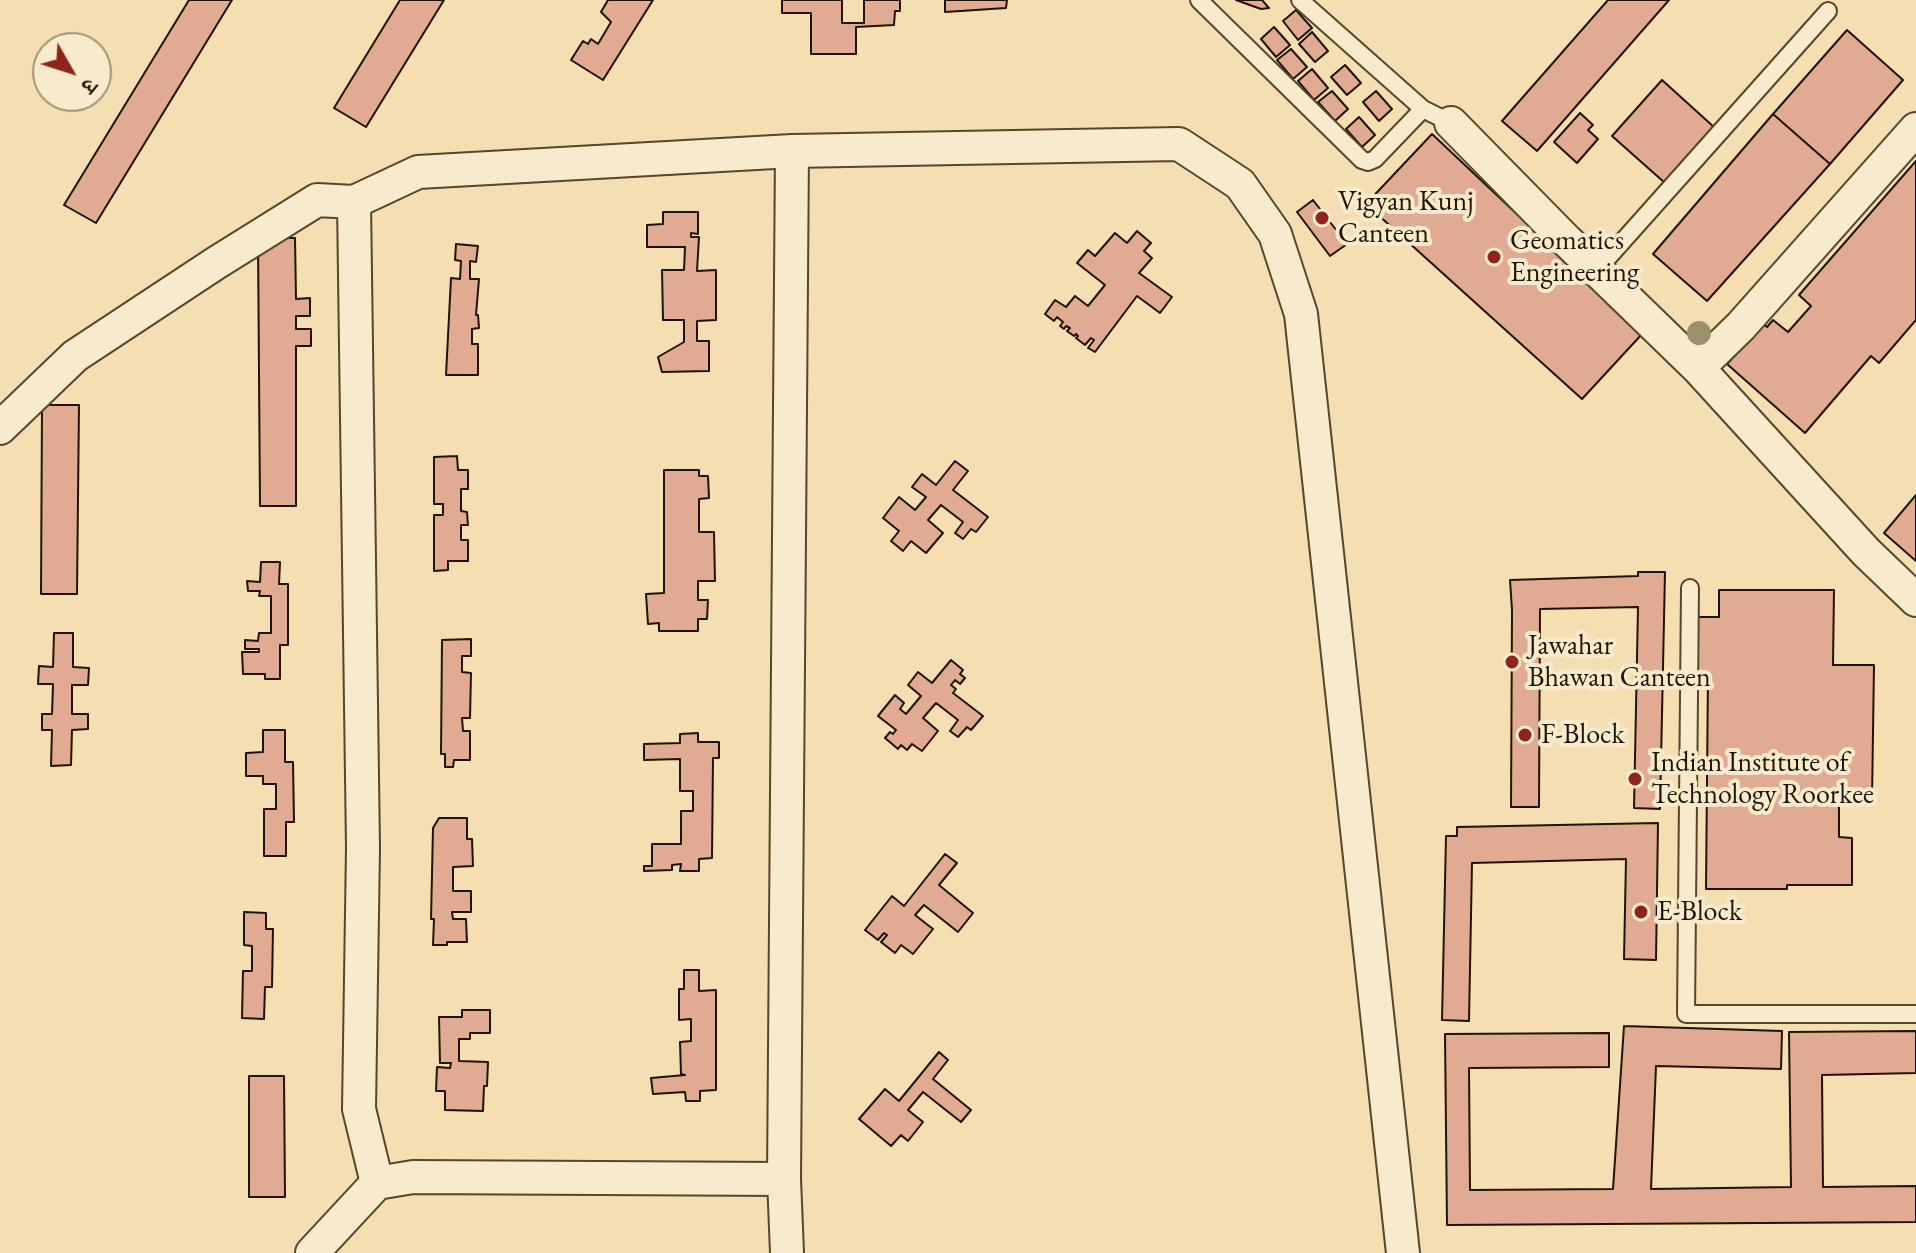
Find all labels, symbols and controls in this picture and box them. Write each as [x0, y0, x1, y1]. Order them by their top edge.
north arrow [32, 32, 112, 112]
text: उ [75, 73, 104, 100]
place label: Vigyan Kunj Canteen [1338, 185, 1474, 251]
marker: Vigyan Kunj Canteen [1313, 209, 1331, 227]
place label: Geomatics Engineering [1510, 224, 1639, 290]
marker: Geomatics Engineering [1485, 248, 1503, 266]
place label: Jawahar Bhawan Canteen [1528, 629, 1711, 695]
marker: Jawahar Bhawan Canteen [1503, 653, 1521, 671]
place label: F-Block [1541, 718, 1625, 752]
marker: F-Block [1516, 726, 1534, 744]
place label: Indian Institute of Technology Roorkee [1651, 746, 1874, 812]
marker: Indian Institute of Technology Roorkee [1626, 770, 1644, 788]
place label: E-Block [1657, 895, 1742, 929]
marker: E-Block [1632, 903, 1650, 921]

